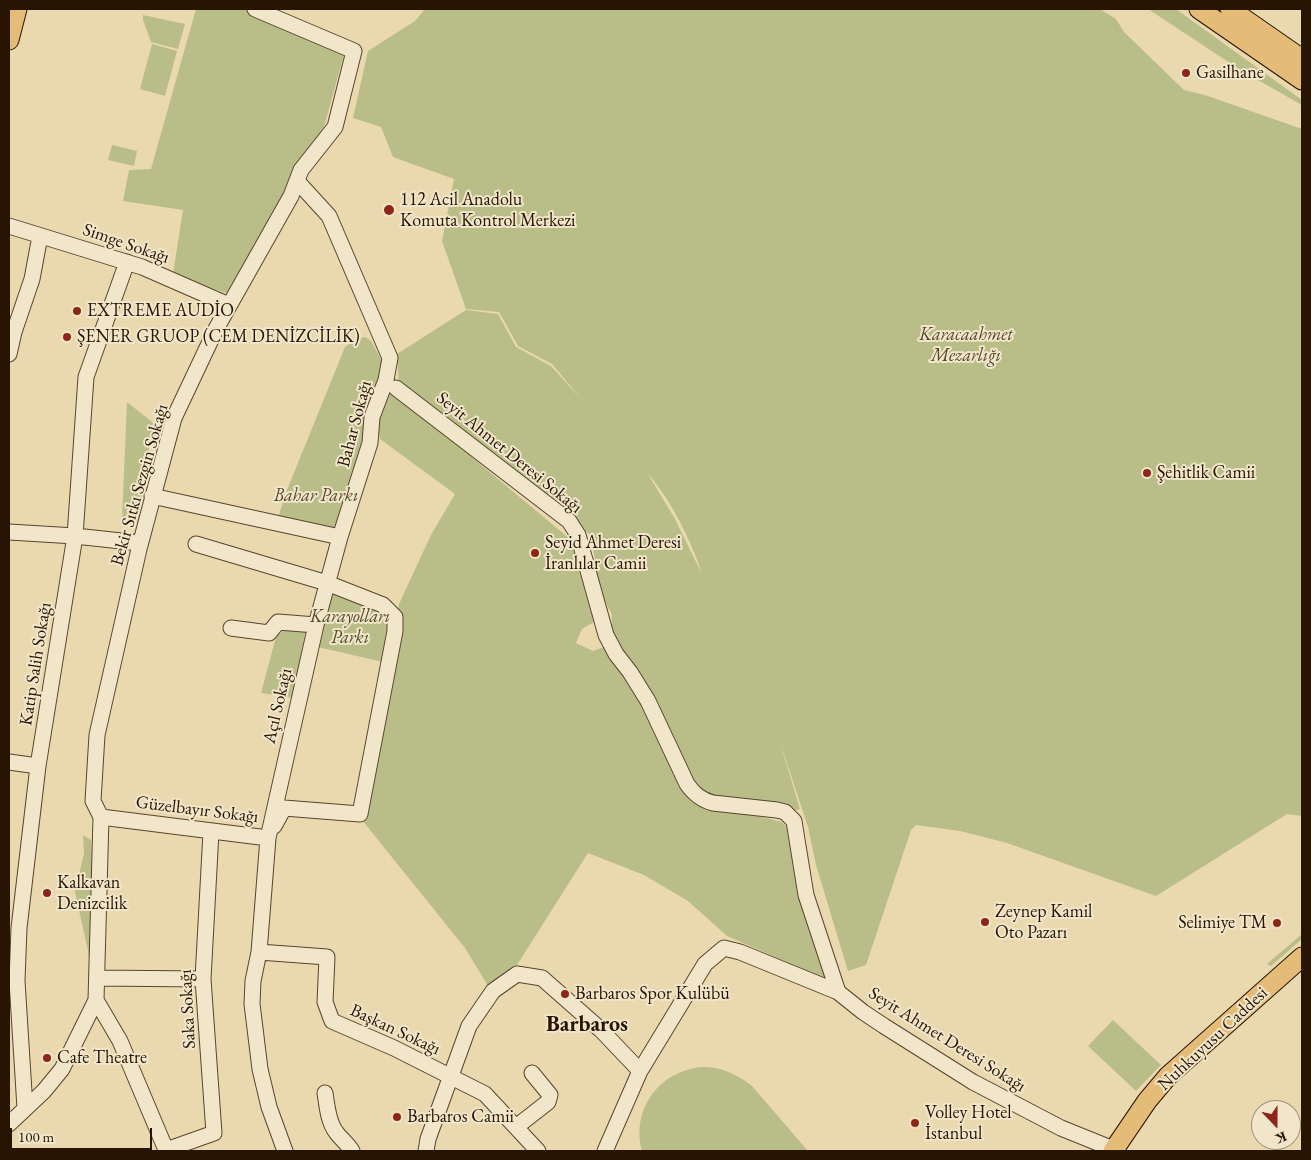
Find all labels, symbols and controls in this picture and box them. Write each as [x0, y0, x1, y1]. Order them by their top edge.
place label: Gasilhane [1196, 62, 1264, 84]
marker: Gasilhane [1180, 67, 1192, 79]
place label: 112 Acil Anadolu Komuta Kontrol Merkezi [400, 189, 576, 232]
marker: 112 Acil Anadolu Komuta Kontrol Merkezi [382, 203, 396, 217]
street label: Simge Sokağı [80, 219, 172, 269]
place label: EXTREME AUDİO [87, 300, 234, 322]
marker: EXTREME AUDİO [71, 305, 83, 317]
park label: Karacaahmet Mezarlığı [919, 324, 1013, 366]
place label: ŞENER GRUOP (CEM DENİZCİLİK) [77, 326, 360, 348]
marker: ŞENER GRUOP (CEM DENİZCİLİK) [61, 331, 73, 343]
street label: Bahar Sokağı [333, 378, 377, 470]
street label: Seyit Ahmet Deresi Sokağı [432, 388, 586, 518]
street label: Bekir Sıtkı Sezgin Sokağı [107, 402, 173, 568]
place label: Şehitlik Camii [1157, 462, 1255, 484]
marker: Şehitlik Camii [1141, 467, 1153, 479]
park label: Bahar Parkı [274, 485, 358, 507]
place label: Seyid Ahmet Deresi İranlılar Camii [545, 532, 681, 574]
marker: Seyid Ahmet Deresi İranlılar Camii [529, 547, 541, 559]
street label: Katip Salih Sokağı [16, 601, 56, 727]
park label: Karayolları Parkı [310, 606, 390, 649]
street label: Açıl Sokağı [259, 666, 297, 746]
street label: Güzelbayır Sokağı [134, 792, 260, 828]
place label: Kalkavan Denizcilik [57, 872, 127, 914]
marker: Kalkavan Denizcilik [41, 887, 53, 899]
place label: Zeynep Kamil Oto Pazarı [995, 901, 1092, 944]
place label: Selimiye TM [1178, 912, 1267, 934]
marker: Zeynep Kamil Oto Pazarı [979, 916, 991, 928]
marker: Selimiye TM [1271, 917, 1283, 929]
street label: Saka Sokağı [175, 969, 201, 1049]
street label: Nuhkuyusu Caddesi [1153, 982, 1273, 1096]
place label: Barbaros Spor Kulübü [575, 983, 730, 1005]
street label: Seyit Ahmet Deresi Sokağı [864, 983, 1030, 1097]
marker: Barbaros Spor Kulübü [559, 988, 571, 1000]
street label: Başkan Sokağı [346, 1000, 444, 1060]
district label: Barbaros [546, 1012, 628, 1038]
place label: Cafe Theatre [57, 1047, 147, 1069]
marker: Cafe Theatre [41, 1052, 53, 1064]
north arrow [1251, 1100, 1301, 1150]
place label: Volley Hotel İstanbul [925, 1102, 1012, 1144]
place label: Barbaros Camii [407, 1106, 514, 1128]
marker: Barbaros Camii [391, 1111, 403, 1123]
marker: Volley Hotel İstanbul [909, 1117, 921, 1129]
scale bar [12, 1118, 155, 1150]
text: 100 m [18, 1127, 54, 1146]
text: K [1273, 1128, 1290, 1148]

